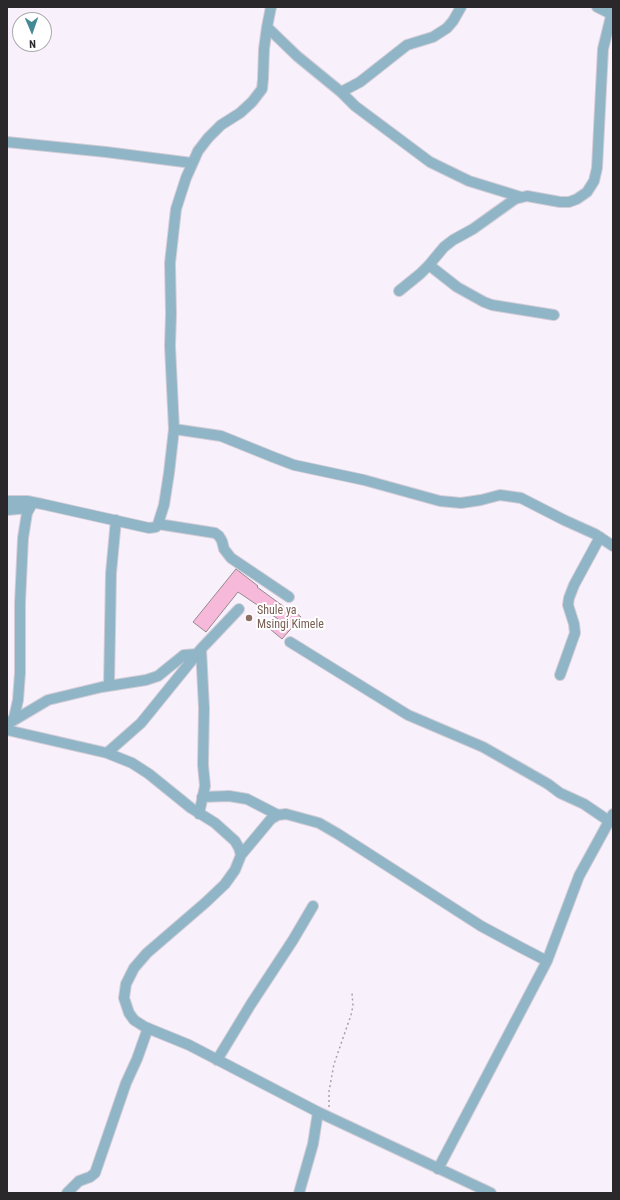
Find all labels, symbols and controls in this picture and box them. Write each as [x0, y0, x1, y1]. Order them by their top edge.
north arrow [12, 12, 52, 52]
text: N [29, 37, 36, 50]
place label: Shule ya Msingi Kimele [257, 604, 324, 632]
marker: Shule ya Msingi Kimele [244, 613, 254, 623]

